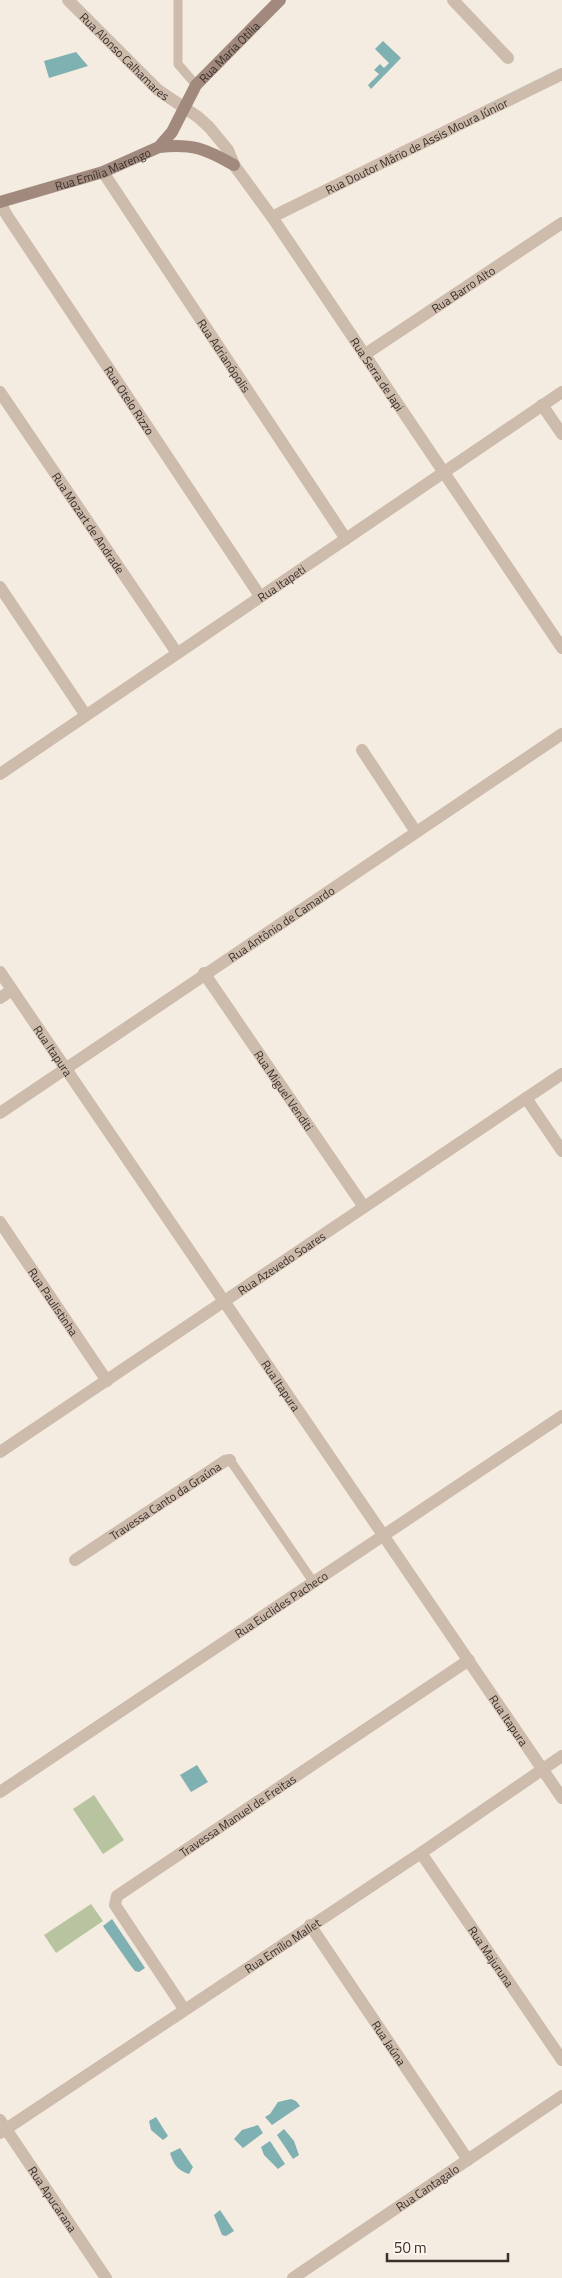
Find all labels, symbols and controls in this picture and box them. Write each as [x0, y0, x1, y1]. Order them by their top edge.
street label: Rua Alonso Calhamares [76, 8, 174, 105]
street label: Rua Maria Otília [194, 17, 264, 87]
street label: Rua Doutor Mário de Assis Moura Júnior [322, 93, 511, 199]
street label: Rua Emília Marengo [53, 142, 154, 195]
street label: Rua Barro Alto [427, 261, 499, 317]
street label: Rua Adrianópolis [193, 315, 256, 397]
street label: Rua Serra de Japi [346, 333, 409, 415]
street label: Rua Otelo Rizzo [100, 362, 160, 439]
street label: Rua Mozart de Andrade [47, 468, 130, 577]
street label: Rua Itapeti [253, 560, 309, 606]
street label: Rua Antônio de Camardo [224, 881, 338, 966]
street label: Rua Itapura [29, 1021, 78, 1080]
street label: Rua Miguel Venditi [250, 1046, 319, 1134]
street label: Rua Azevedo Soares [233, 1226, 330, 1299]
street label: Rua Paulistinha [24, 1264, 83, 1340]
street label: Rua Itapura [257, 1356, 306, 1415]
street label: Travessa Canto da Graúna [105, 1457, 225, 1544]
street label: Rua Euclides Pacheco [230, 1566, 331, 1642]
street label: Rua Itapura [485, 1691, 533, 1750]
street label: Travessa Manuel de Freitas [175, 1769, 300, 1861]
street label: Rua Emílio Mallet [240, 1913, 325, 1978]
street label: Rua Majuruna [464, 1922, 519, 1991]
street label: Rua Jaúna [367, 2016, 411, 2069]
street label: Rua Cantagalo [392, 2159, 463, 2216]
street label: Rua Apucarana [24, 2162, 82, 2236]
scale bar [387, 2230, 508, 2262]
text: 50 m [394, 2236, 427, 2259]

